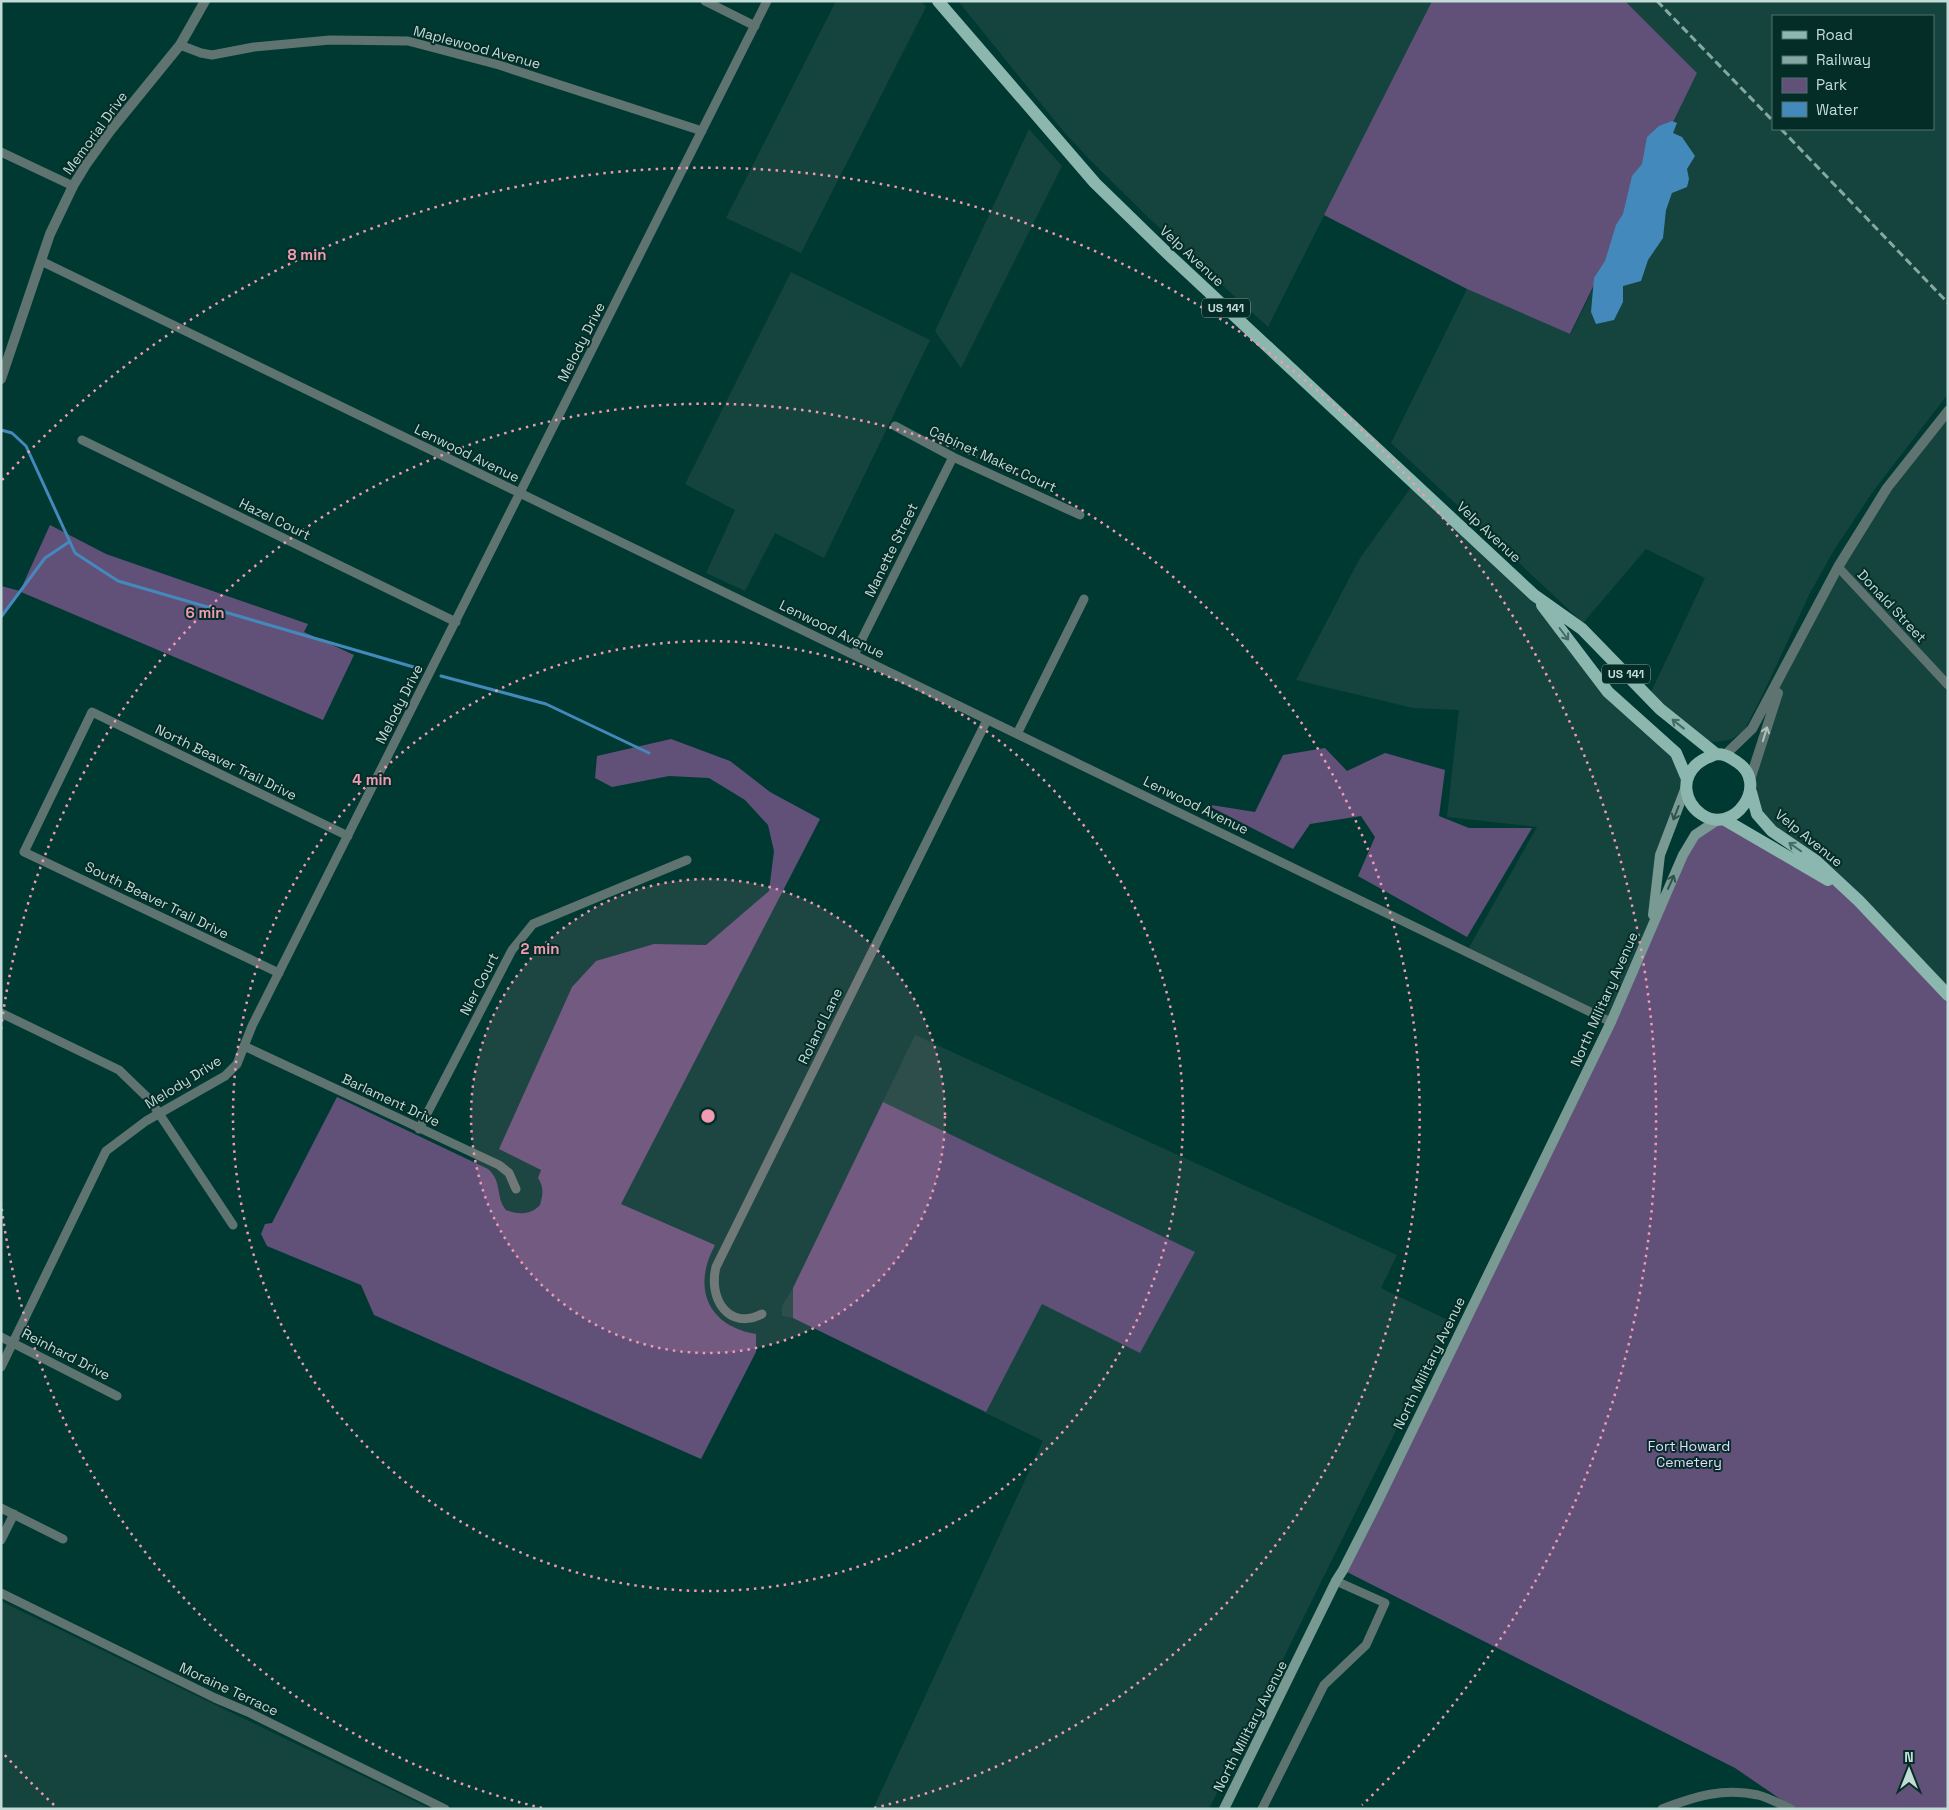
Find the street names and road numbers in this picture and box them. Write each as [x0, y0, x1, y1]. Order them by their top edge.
street label: Maplewood Avenue [411, 21, 543, 73]
street label: Memorial Drive [59, 88, 131, 178]
street label: Velp Avenue [1156, 222, 1228, 290]
road number: US 141 [1202, 298, 1250, 318]
street label: Melody Drive [553, 299, 609, 385]
street label: Lenwood Avenue [412, 420, 522, 486]
street label: Cabinet Maker Court [926, 422, 1060, 496]
street label: Hazel Court [236, 494, 314, 544]
street label: Velp Avenue [1453, 498, 1525, 566]
street label: Manette Street [860, 500, 922, 600]
street label: Donald Street [1854, 566, 1930, 646]
street label: Lenwood Avenue [777, 596, 887, 662]
street label: Melody Drive [371, 661, 427, 747]
road number: US 141 [1602, 664, 1650, 684]
street label: North Beaver Trail Drive [152, 720, 300, 804]
street label: Lenwood Avenue [1141, 772, 1251, 838]
street label: Velp Avenue [1772, 805, 1846, 871]
street label: South Beaver Trail Drive [82, 857, 232, 943]
street label: North Military Avenue [1566, 929, 1642, 1069]
street label: Nier Court [456, 950, 502, 1018]
street label: Roland Lane [794, 985, 846, 1067]
street label: Melody Drive [141, 1051, 225, 1113]
street label: Barlament Drive [339, 1069, 443, 1131]
street label: North Military Avenue [1389, 1294, 1469, 1432]
street label: Reinhard Drive [19, 1324, 113, 1384]
street label: North Military Avenue [1209, 1657, 1291, 1795]
street label: Moraine Terrace [177, 1658, 281, 1720]

